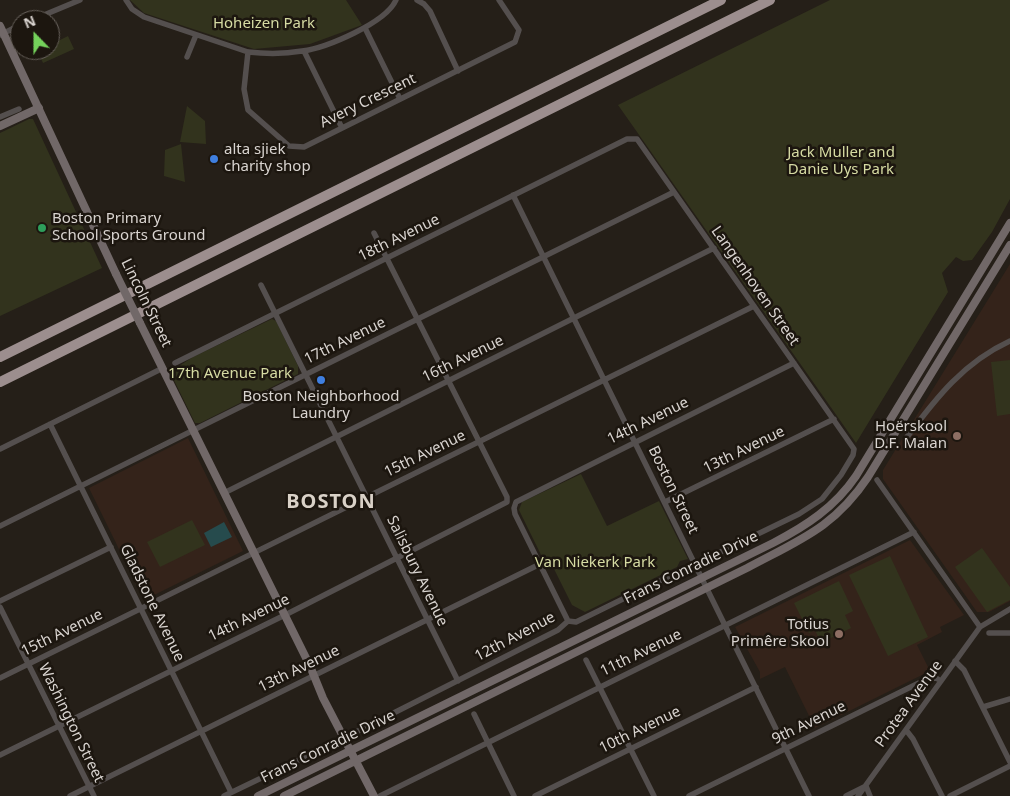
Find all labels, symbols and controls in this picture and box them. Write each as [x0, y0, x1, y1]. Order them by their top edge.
north arrow [10, 10, 60, 60]
text: N [21, 11, 38, 33]
park label: Hoheizen Park [213, 15, 315, 33]
street label: Avery Crescent [317, 70, 419, 132]
place label: alta sjiek charity shop [224, 141, 311, 176]
park label: Jack Muller and Danie Uys Park [787, 144, 895, 179]
marker: alta sjiek charity shop [208, 153, 220, 165]
place label: Boston Primary School Sports Ground [52, 210, 206, 245]
street label: 18th Avenue [355, 211, 443, 265]
marker: Boston Primary School Sports Ground [36, 222, 48, 234]
street label: Langenhoven Street [707, 223, 803, 349]
street label: Lincoln Street [117, 256, 175, 350]
street label: 17th Avenue [301, 314, 389, 368]
street label: 16th Avenue [419, 332, 507, 386]
park label: 17th Avenue Park [168, 365, 292, 383]
marker: Boston Neighborhood Laundry [315, 374, 327, 386]
place label: Boston Neighborhood Laundry [242, 388, 400, 423]
street label: 14th Avenue [604, 394, 692, 448]
place label: Hoërskool D.F. Malan [874, 418, 947, 453]
street label: 13th Avenue [700, 423, 788, 477]
street label: 15th Avenue [381, 427, 469, 481]
marker: Hoërskool D.F. Malan [951, 430, 963, 442]
street label: Boston Street [644, 443, 702, 537]
district label: BOSTON [286, 490, 376, 514]
street label: Salisbury Avenue [383, 513, 451, 629]
street label: Frans Conradie Drive [621, 528, 761, 608]
street label: Gladstone Avenue [116, 541, 188, 665]
park label: Van Niekerk Park [535, 554, 655, 572]
street label: 14th Avenue [205, 591, 293, 645]
street label: 15th Avenue [18, 606, 106, 660]
street label: 12th Avenue [472, 608, 558, 666]
place label: Totius Primêre Skool [731, 616, 829, 651]
street label: 11th Avenue [597, 626, 685, 680]
marker: Totius Primêre Skool [833, 628, 845, 640]
street label: 13th Avenue [255, 642, 343, 696]
street label: Protea Avenue [871, 657, 947, 751]
street label: Washington Street [34, 660, 108, 786]
street label: 9th Avenue [769, 697, 849, 749]
street label: 10th Avenue [596, 703, 684, 757]
street label: Frans Conradie Drive [258, 707, 398, 787]

